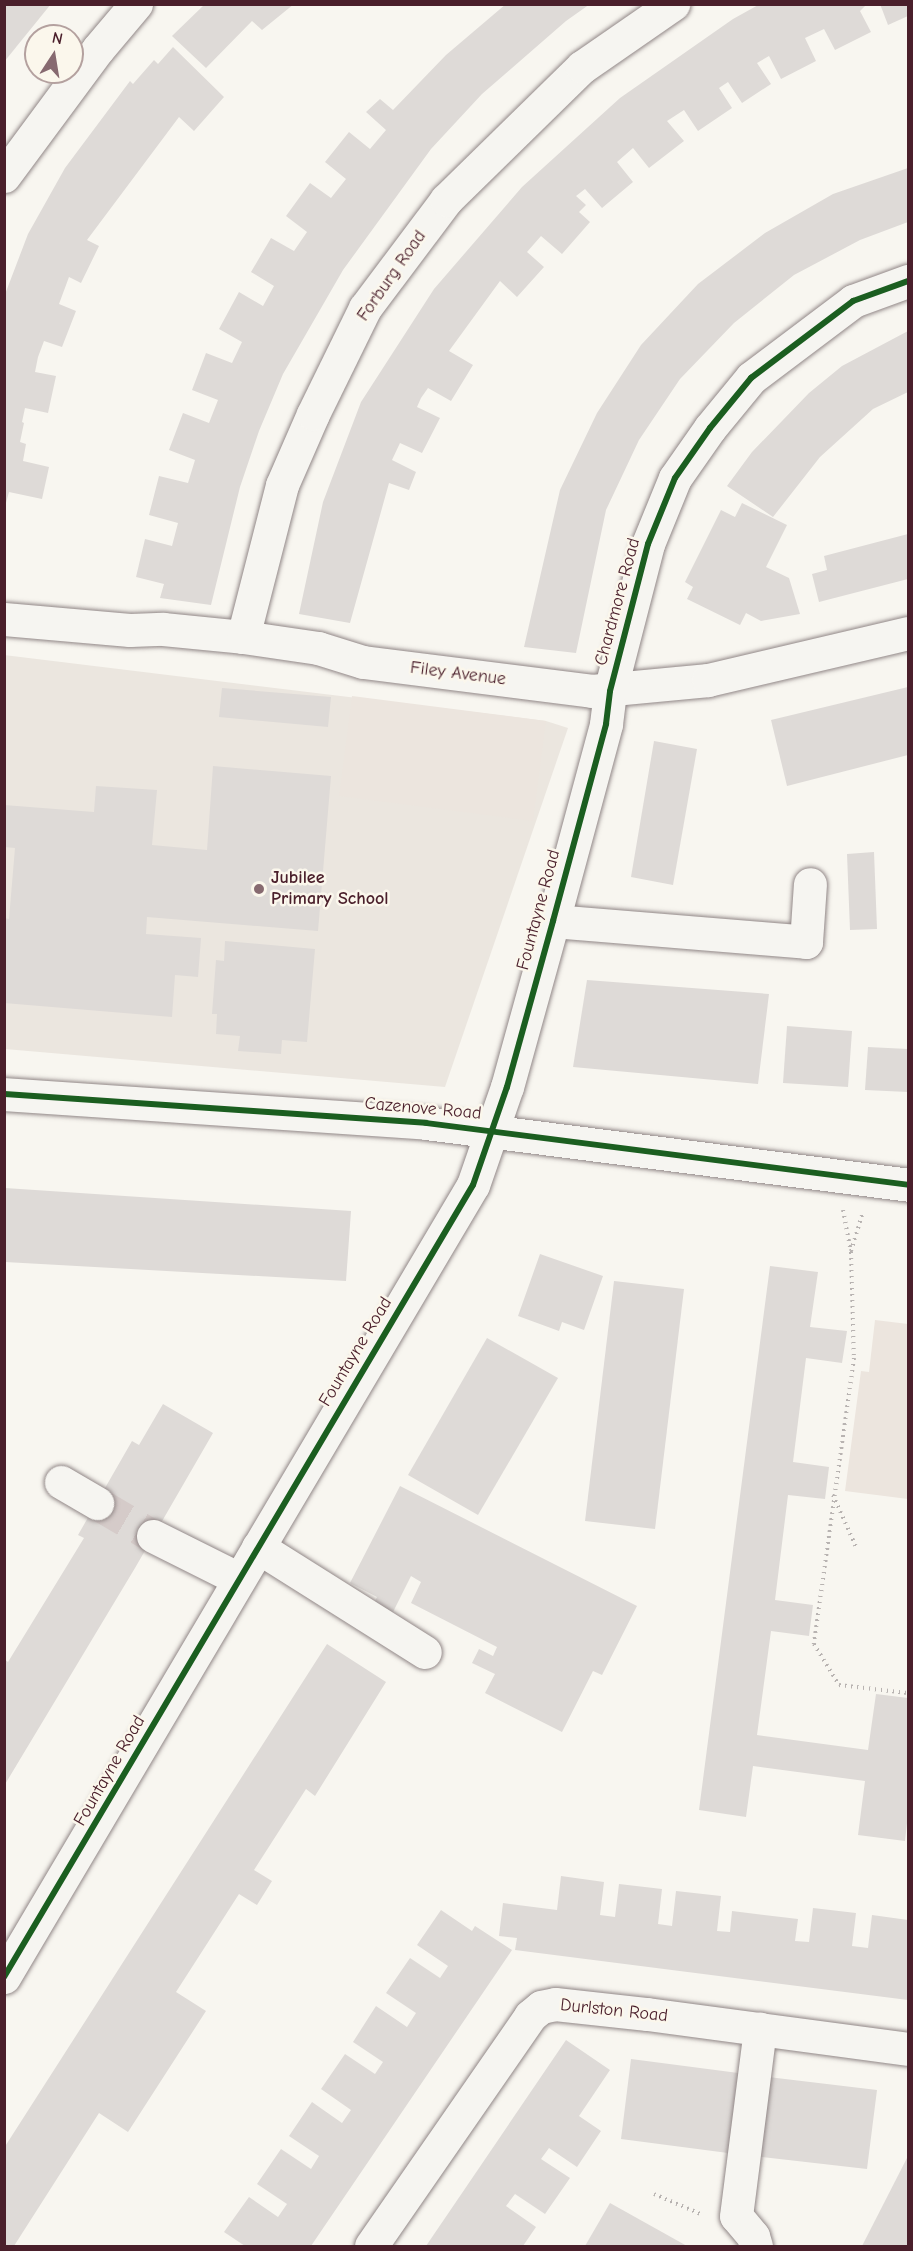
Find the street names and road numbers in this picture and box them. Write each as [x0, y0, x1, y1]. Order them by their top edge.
street label: Forburg Road [353, 226, 431, 326]
street label: Chardmore Road [591, 536, 645, 668]
street label: Filey Avenue [409, 657, 507, 691]
street label: Fountayne Road [513, 847, 565, 973]
street label: Cazenove Road [364, 1093, 482, 1125]
street label: Fountayne Road [315, 1293, 397, 1411]
street label: Fountayne Road [70, 1712, 150, 1830]
street label: Durlston Road [559, 1995, 669, 2027]

